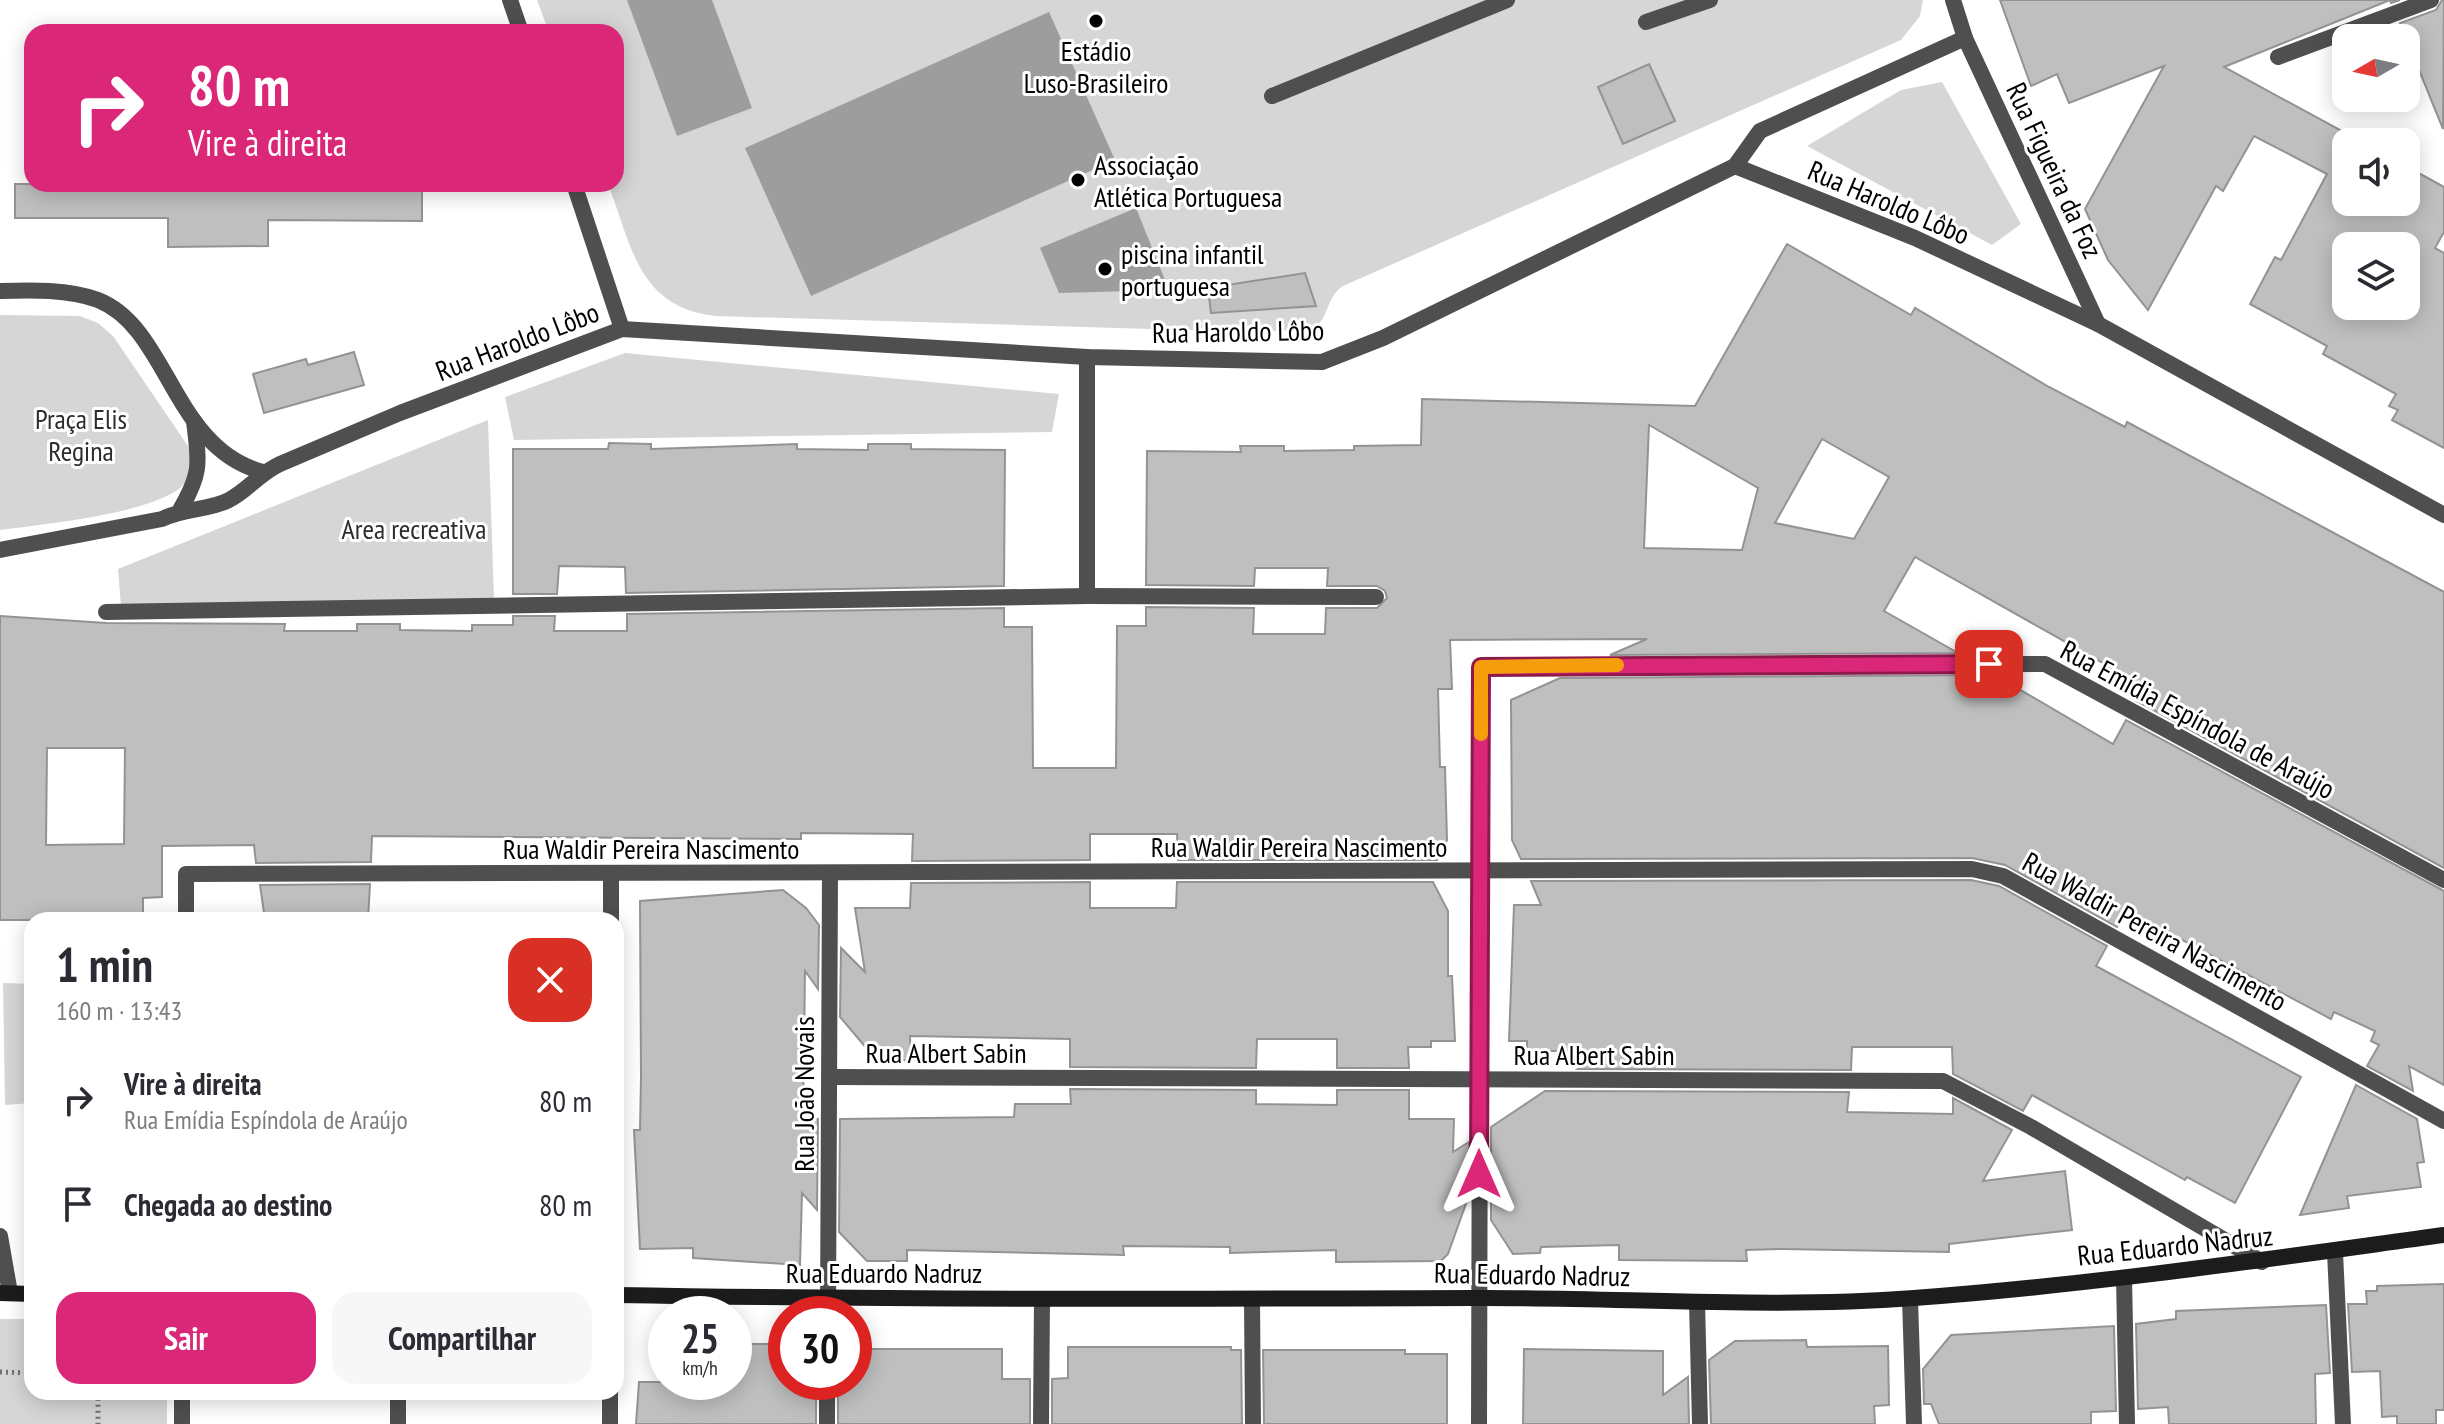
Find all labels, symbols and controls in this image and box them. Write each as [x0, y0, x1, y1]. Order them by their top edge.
marker: Estádio Luso-Brasileiro [1087, 12, 1105, 30]
north arrow [2332, 24, 2420, 112]
map controls [2332, 24, 2420, 320]
place label: Estádio Luso-Brasileiro [1024, 32, 1168, 101]
text: 80 m [188, 49, 290, 121]
icon: right [56, 56, 160, 160]
street label: Rua Figueira da Foz [1998, 76, 2112, 264]
text: Vire à direita [188, 119, 347, 166]
button: sound [2332, 128, 2420, 216]
place label: Associação Atlética Portuguesa [1094, 146, 1282, 215]
street label: Rua Haroldo Lôbo [1803, 151, 1975, 253]
marker: Associação Atlética Portuguesa [1069, 171, 1087, 189]
button: layers [2332, 232, 2420, 320]
place label: piscina infantil portuguesa [1121, 235, 1264, 304]
marker: piscina infantil portuguesa [1096, 260, 1114, 278]
street label: Rua Haroldo Lôbo [430, 293, 604, 389]
street label: Rua Haroldo Lôbo [1152, 311, 1324, 351]
park label: Praça Elis Regina [35, 400, 127, 469]
park label: Area recreativa [342, 510, 486, 547]
pin [1955, 630, 2023, 698]
street label: Rua Emídia Espíndola de Araújo [2054, 631, 2342, 807]
icon: arrive [1967, 642, 2011, 686]
street label: Rua Waldir Pereira Nascimento [1151, 828, 1447, 865]
street label: Rua Waldir Pereira Nascimento [503, 830, 799, 867]
street label: Rua Waldir Pereira Nascimento [2016, 843, 2294, 1019]
text: 1 min [56, 933, 153, 995]
button: close [508, 938, 592, 1022]
text: 160 m · 13:43 [56, 994, 182, 1027]
street label: Rua João Novais [785, 1016, 822, 1172]
street label: Rua Albert Sabin [865, 1034, 1027, 1071]
street label: Rua Albert Sabin [1513, 1036, 1675, 1073]
text: Vire à direita [124, 1064, 262, 1103]
icon: right [56, 1078, 100, 1122]
text: 80 m [539, 1081, 592, 1120]
text: Rua Emídia Espíndola de Araújo [124, 1103, 408, 1136]
position arrow [1437, 1132, 1521, 1216]
icon: arrive [56, 1182, 100, 1226]
text: Chegada ao destino [124, 1185, 332, 1224]
text: 80 m [539, 1185, 592, 1224]
street label: Rua Eduardo Nadruz [2075, 1216, 2275, 1274]
street label: Rua Eduardo Nadruz [786, 1254, 982, 1291]
street label: Rua Eduardo Nadruz [1434, 1254, 1630, 1294]
button: Sair [56, 1292, 316, 1384]
button: Compartilhar [332, 1292, 592, 1384]
speed limit sign: 30 [768, 1296, 872, 1400]
text: 25 [681, 1312, 719, 1364]
text: km/h [682, 1355, 718, 1381]

